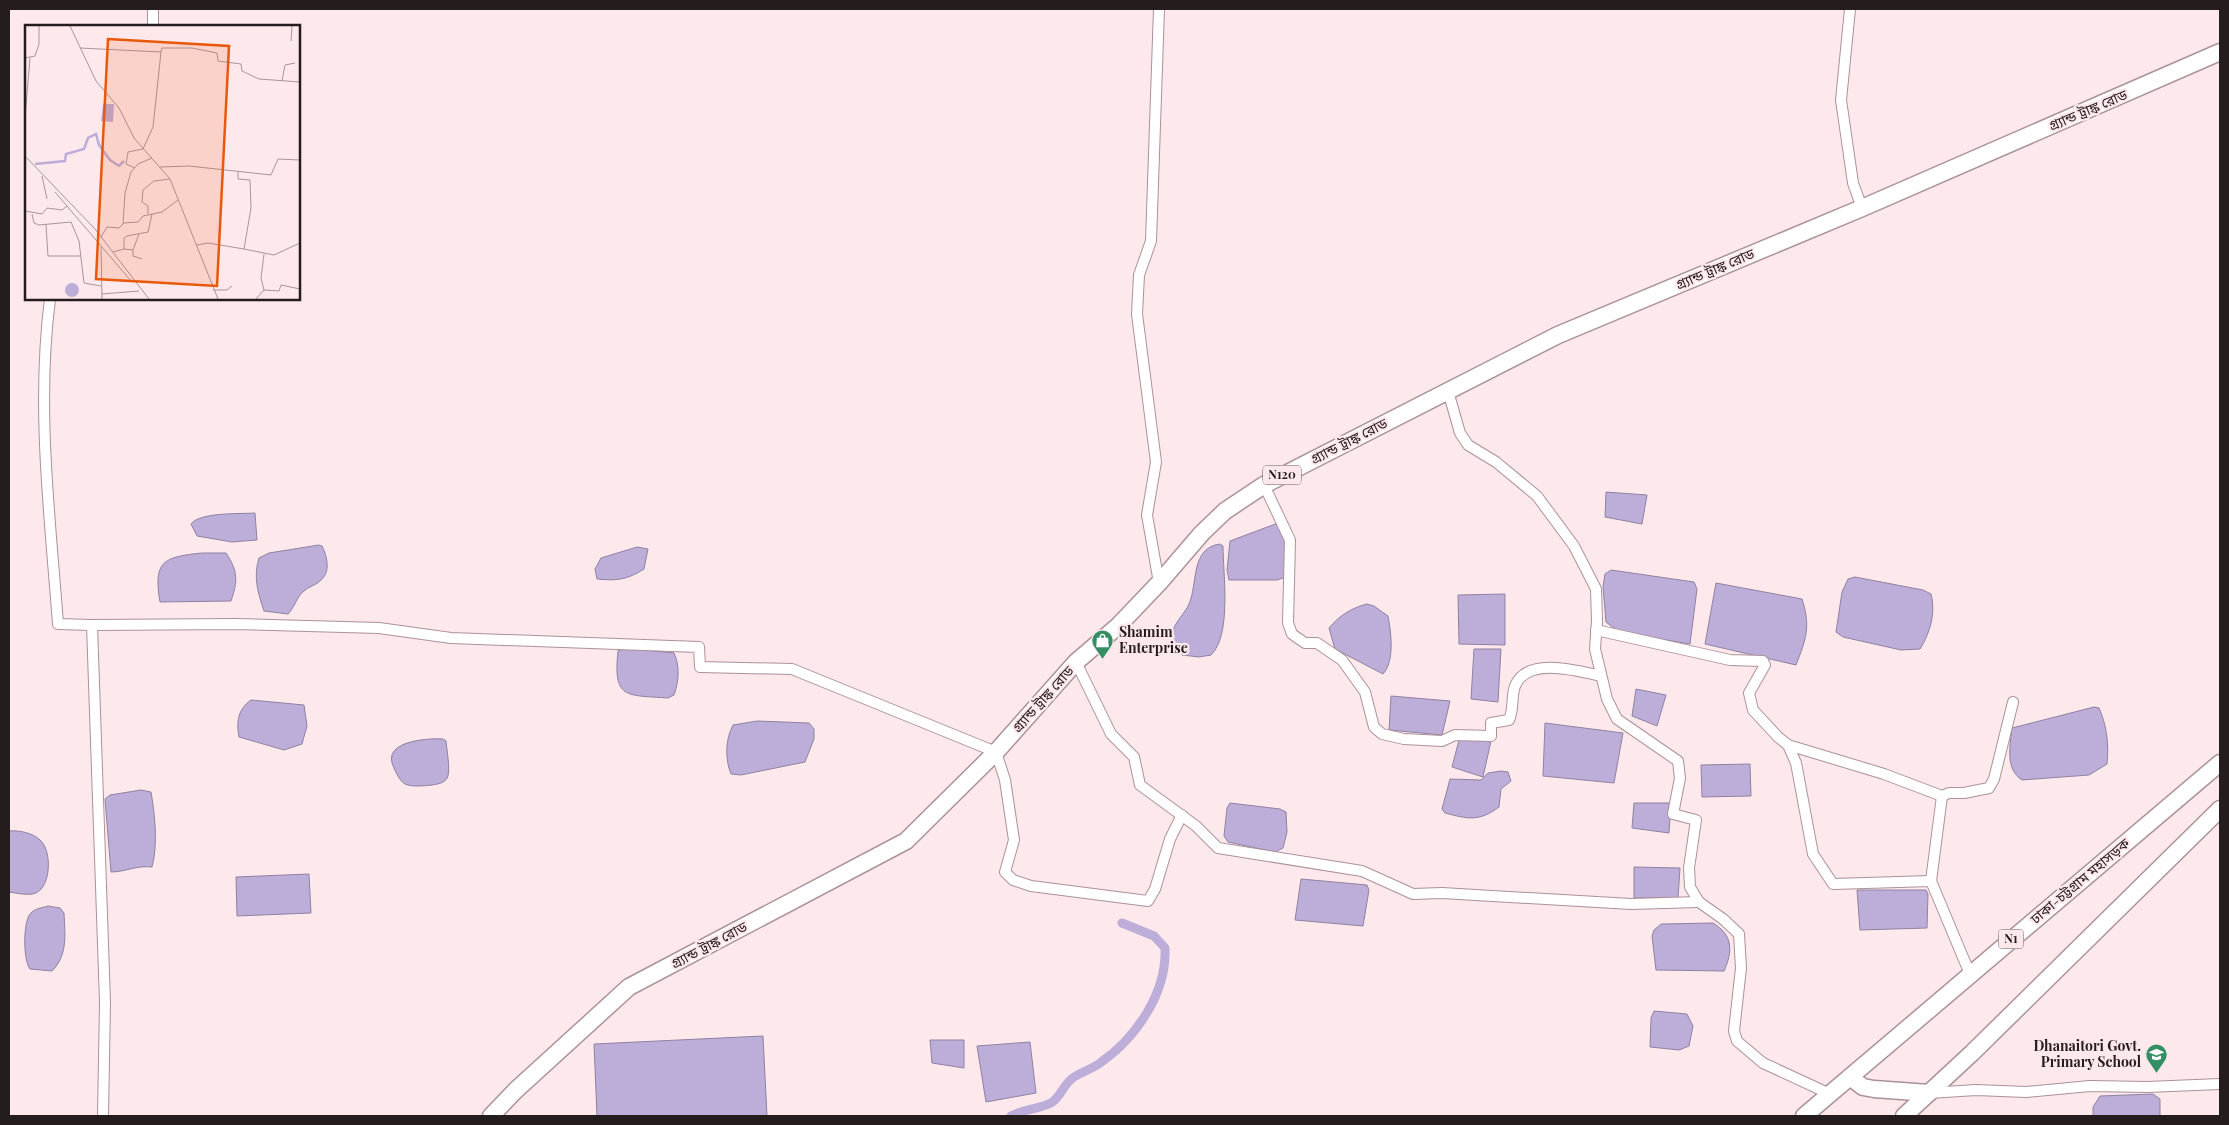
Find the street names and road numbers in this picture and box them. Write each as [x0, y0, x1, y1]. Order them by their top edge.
street label: গ্র্যান্ড ট্রাঙ্ক রোড [2046, 84, 2131, 135]
street label: গ্র্যান্ড ট্রাঙ্ক রোড [1673, 243, 1758, 294]
street label: গ্র্যান্ড ট্রাঙ্ক রোড [1307, 413, 1391, 468]
road number: N120 [1263, 466, 1301, 484]
street label: গ্র্যান্ড ট্রাঙ্ক রোড [1008, 660, 1078, 736]
street label: ঢাকা-চট্টগ্রাম মহাসড়ক [2025, 833, 2134, 928]
street label: গ্র্যান্ড ট্রাঙ্ক রোড [667, 916, 751, 973]
road number: N1 [1998, 930, 2024, 949]

